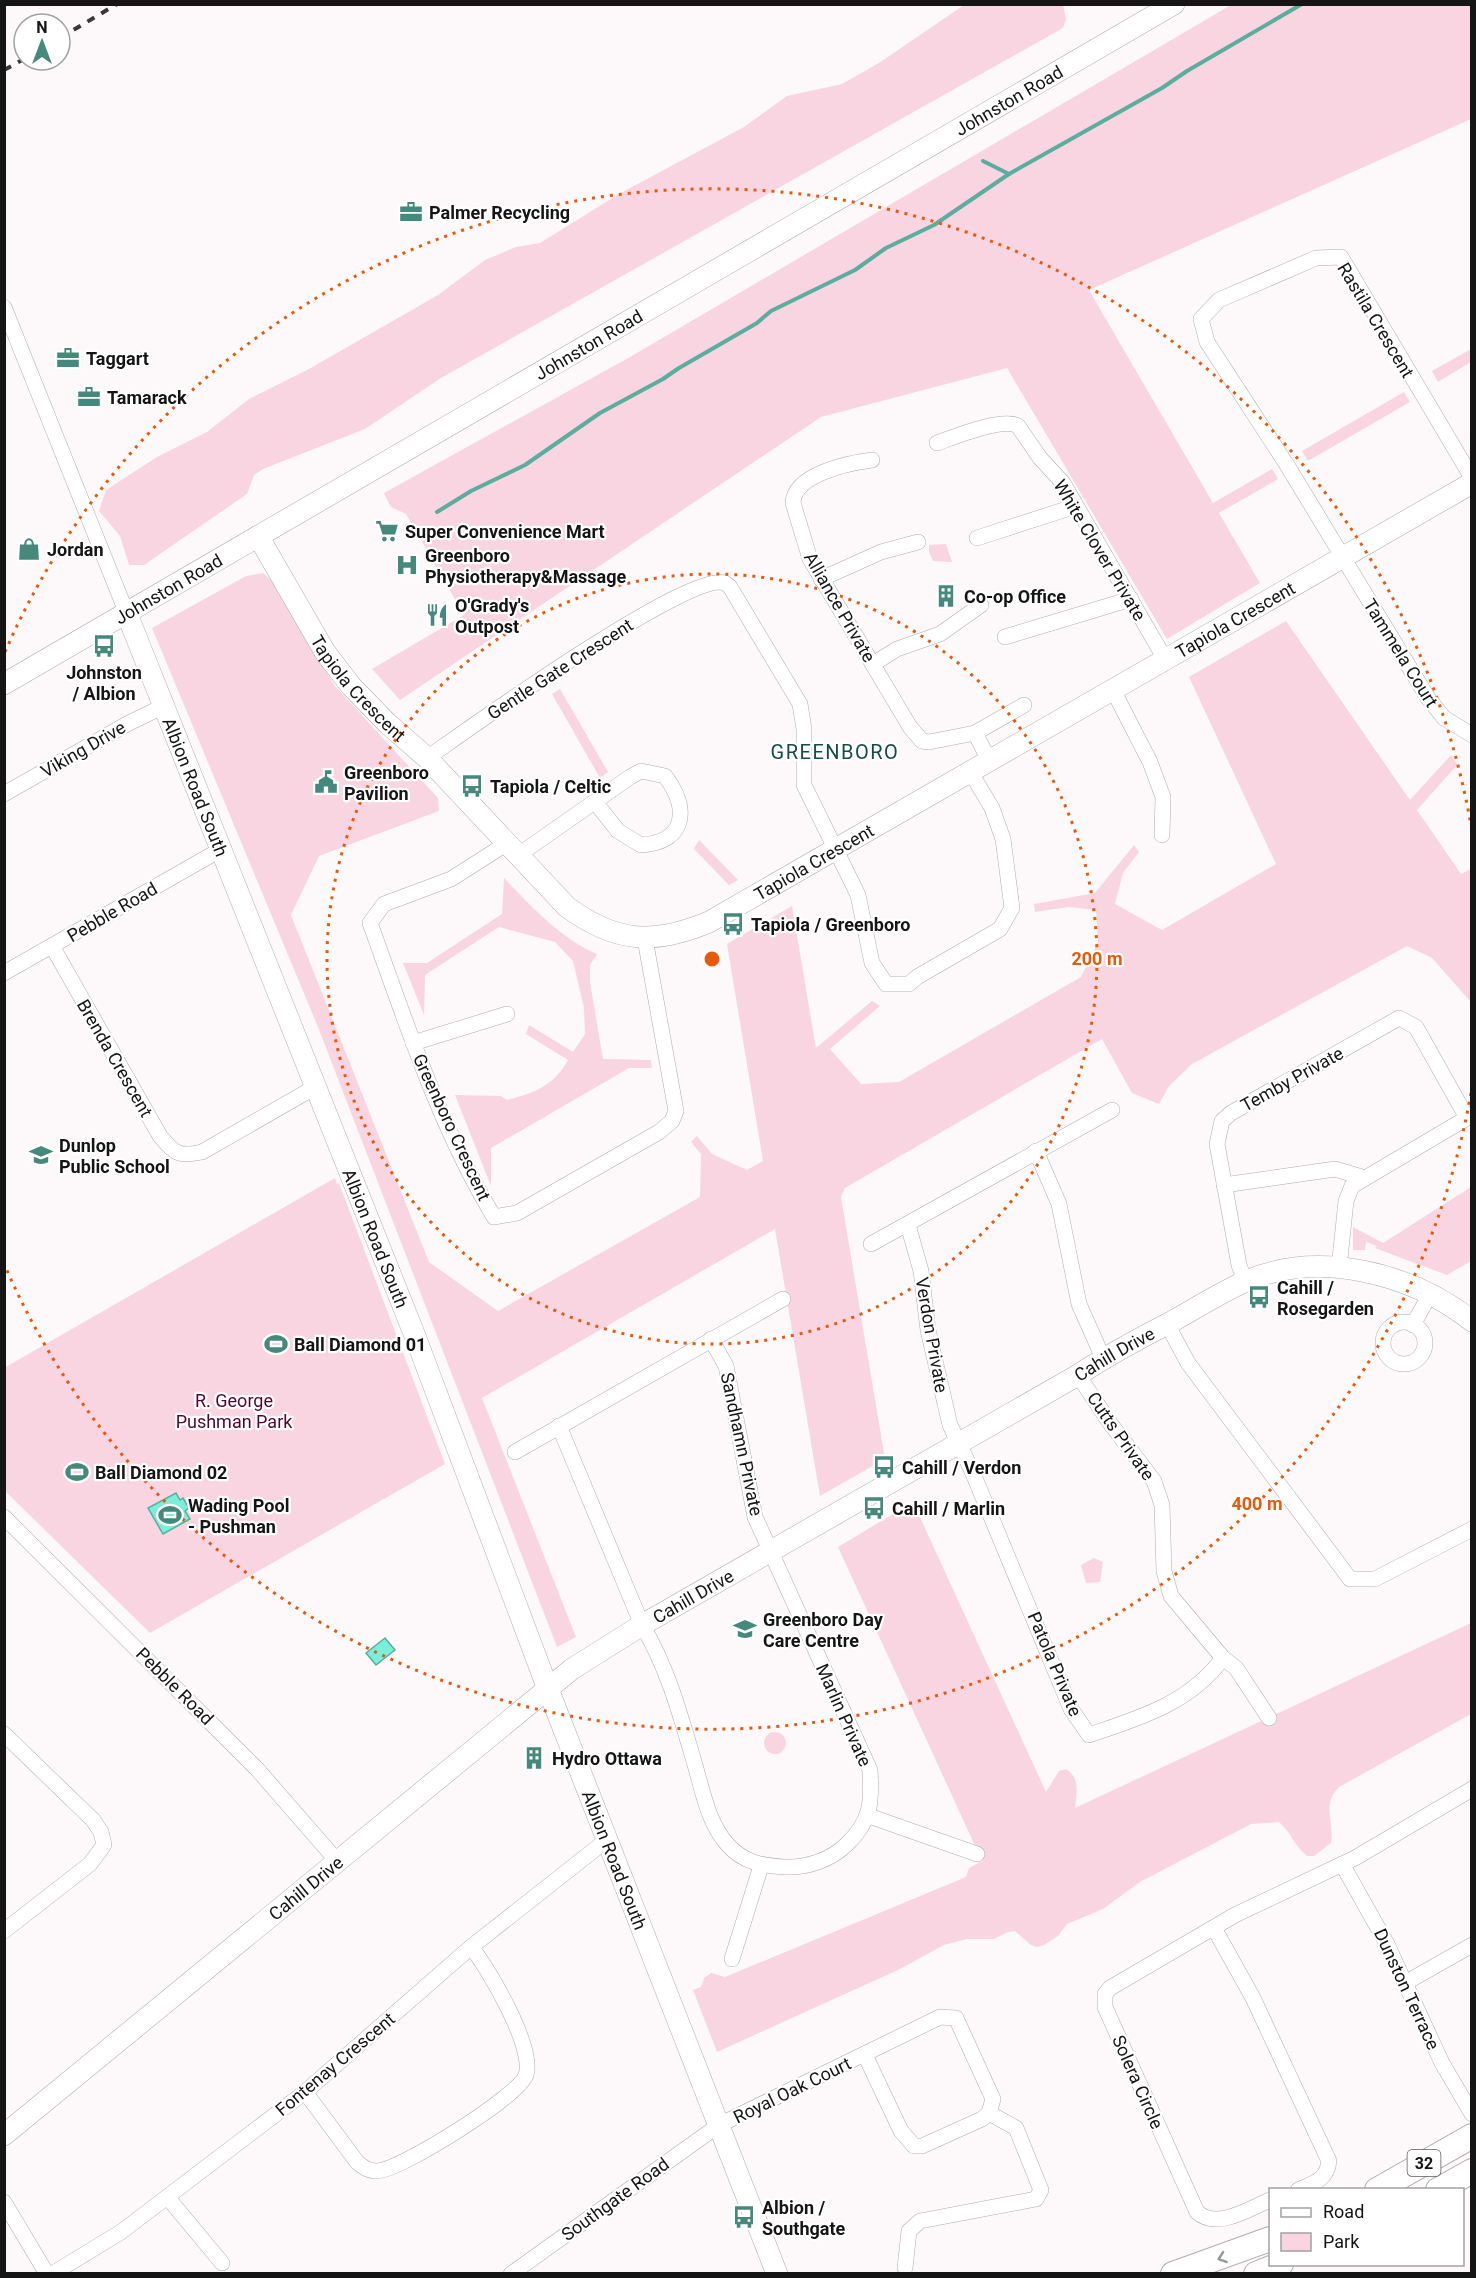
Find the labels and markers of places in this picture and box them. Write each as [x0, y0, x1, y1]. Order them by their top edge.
office icon: Palmer Recycling [398, 199, 424, 225]
place label: Palmer Recycling [429, 202, 570, 223]
office icon: Taggart [55, 345, 81, 371]
place label: Taggart [86, 348, 149, 369]
office icon: Tamarack [76, 384, 102, 410]
place label: Tamarack [107, 387, 187, 408]
supermarket icon: Super Convenience Mart [374, 518, 400, 544]
place label: Super Convenience Mart [405, 521, 605, 542]
shop icon: Jordan [16, 536, 42, 562]
place label: Jordan [47, 539, 104, 560]
place label: Greenboro Physiotherapy&Massage [425, 545, 626, 587]
hospital icon: Greenboro Physiotherapy&Massage [394, 552, 420, 578]
building icon: Co-op Office [933, 583, 959, 609]
place label: Co-op Office [964, 586, 1066, 607]
place label: O'Grady's Outpost [455, 595, 529, 637]
restaurant icon: O'Grady's Outpost [424, 602, 450, 628]
bus stop icon: Johnston / Albion [91, 633, 117, 659]
place label: Johnston / Albion [66, 662, 142, 704]
place label: Greenboro Pavilion [344, 762, 429, 804]
public building icon: Greenboro Pavilion [313, 769, 339, 795]
bus stop icon: Tapiola / Celtic [459, 773, 485, 799]
place label: Tapiola / Celtic [490, 776, 611, 797]
bus stop icon: Tapiola / Greenboro [720, 911, 746, 937]
place label: Tapiola / Greenboro [751, 914, 911, 935]
centre of rings [702, 949, 722, 969]
place label: Dunlop Public School [59, 1135, 170, 1177]
school or university icon: Dunlop Public School [28, 1142, 54, 1168]
place label: Cahill / Rosegarden [1277, 1277, 1374, 1319]
bus stop icon: Cahill / Rosegarden [1246, 1284, 1272, 1310]
sports icon: Ball Diamond 01 [263, 1331, 289, 1357]
place label: Ball Diamond 01 [294, 1334, 426, 1355]
bus stop icon: Cahill / Verdon [871, 1454, 897, 1480]
place label: Cahill / Verdon [902, 1457, 1021, 1478]
sports icon: Ball Diamond 02 [64, 1459, 90, 1485]
place label: Ball Diamond 02 [95, 1462, 227, 1483]
place label: Wading Pool - Pushman [188, 1495, 289, 1537]
bus stop icon: Cahill / Marlin [861, 1495, 887, 1521]
place label: Cahill / Marlin [892, 1498, 1005, 1519]
sports icon: Wading Pool - Pushman [157, 1502, 183, 1528]
place label: Greenboro Day Care Centre [763, 1609, 884, 1651]
school or university icon: Greenboro Day Care Centre [732, 1616, 758, 1642]
building icon: Hydro Ottawa [521, 1745, 547, 1771]
place label: Hydro Ottawa [552, 1748, 662, 1769]
place label: Albion / Southgate [762, 2197, 846, 2239]
bus stop icon: Albion / Southgate [731, 2204, 757, 2230]

